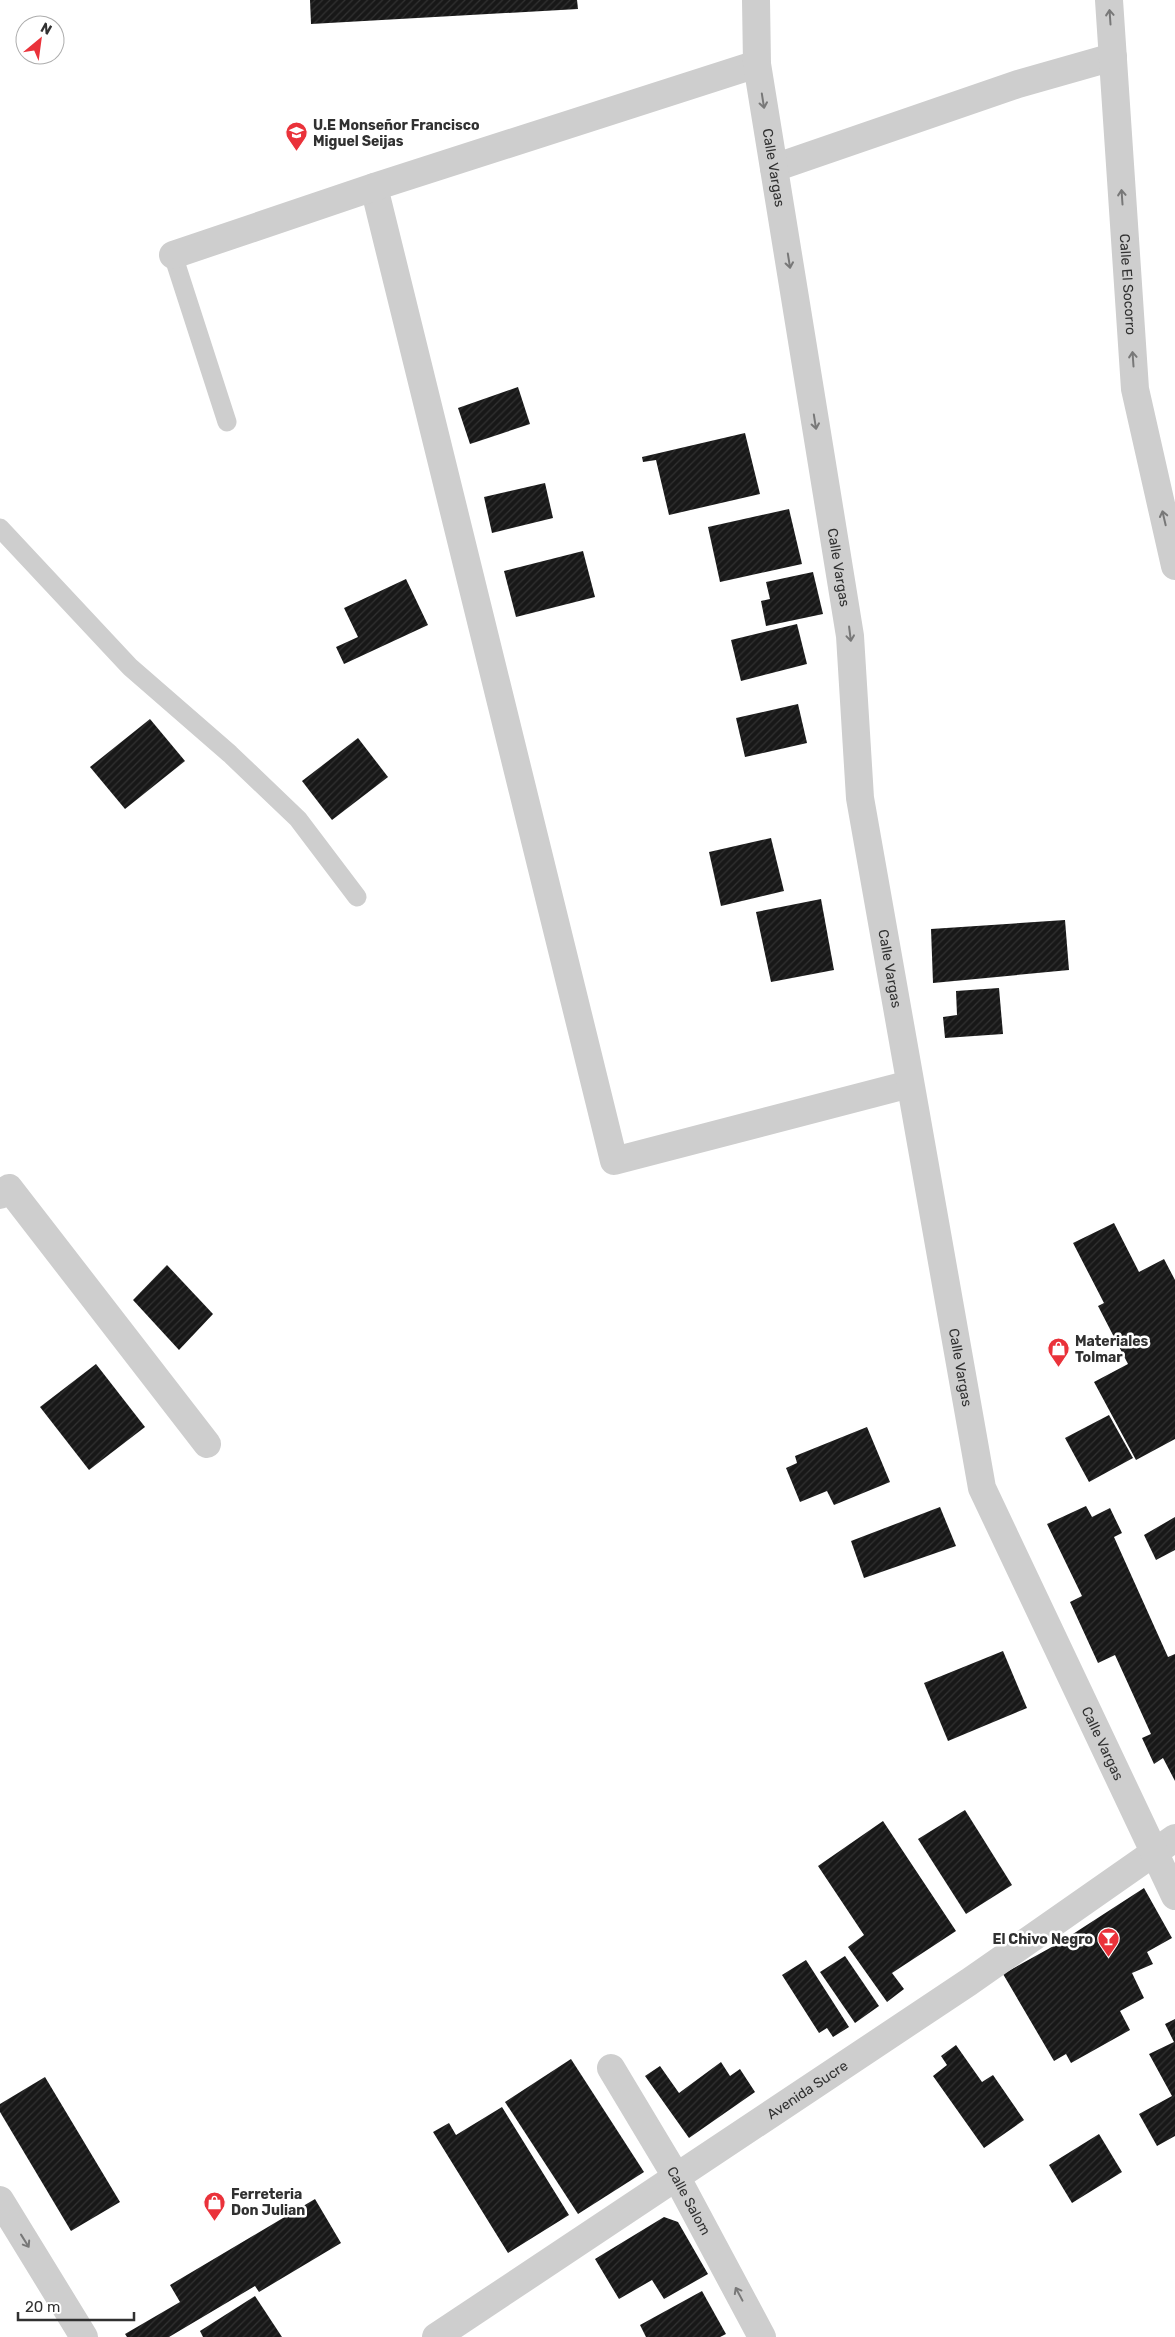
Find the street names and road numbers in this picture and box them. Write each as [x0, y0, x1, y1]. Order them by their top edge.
street label: Calle Vargas [759, 127, 789, 208]
street label: Calle El Socorro [1116, 233, 1140, 336]
street label: Calle Vargas [824, 527, 854, 608]
street label: Calle Vargas [875, 928, 905, 1009]
street label: Calle Vargas [945, 1327, 976, 1408]
street label: Calle Vargas [1078, 1704, 1127, 1783]
street label: Avenida Sucre [764, 2057, 851, 2123]
street label: Calle Salom [664, 2163, 714, 2238]

